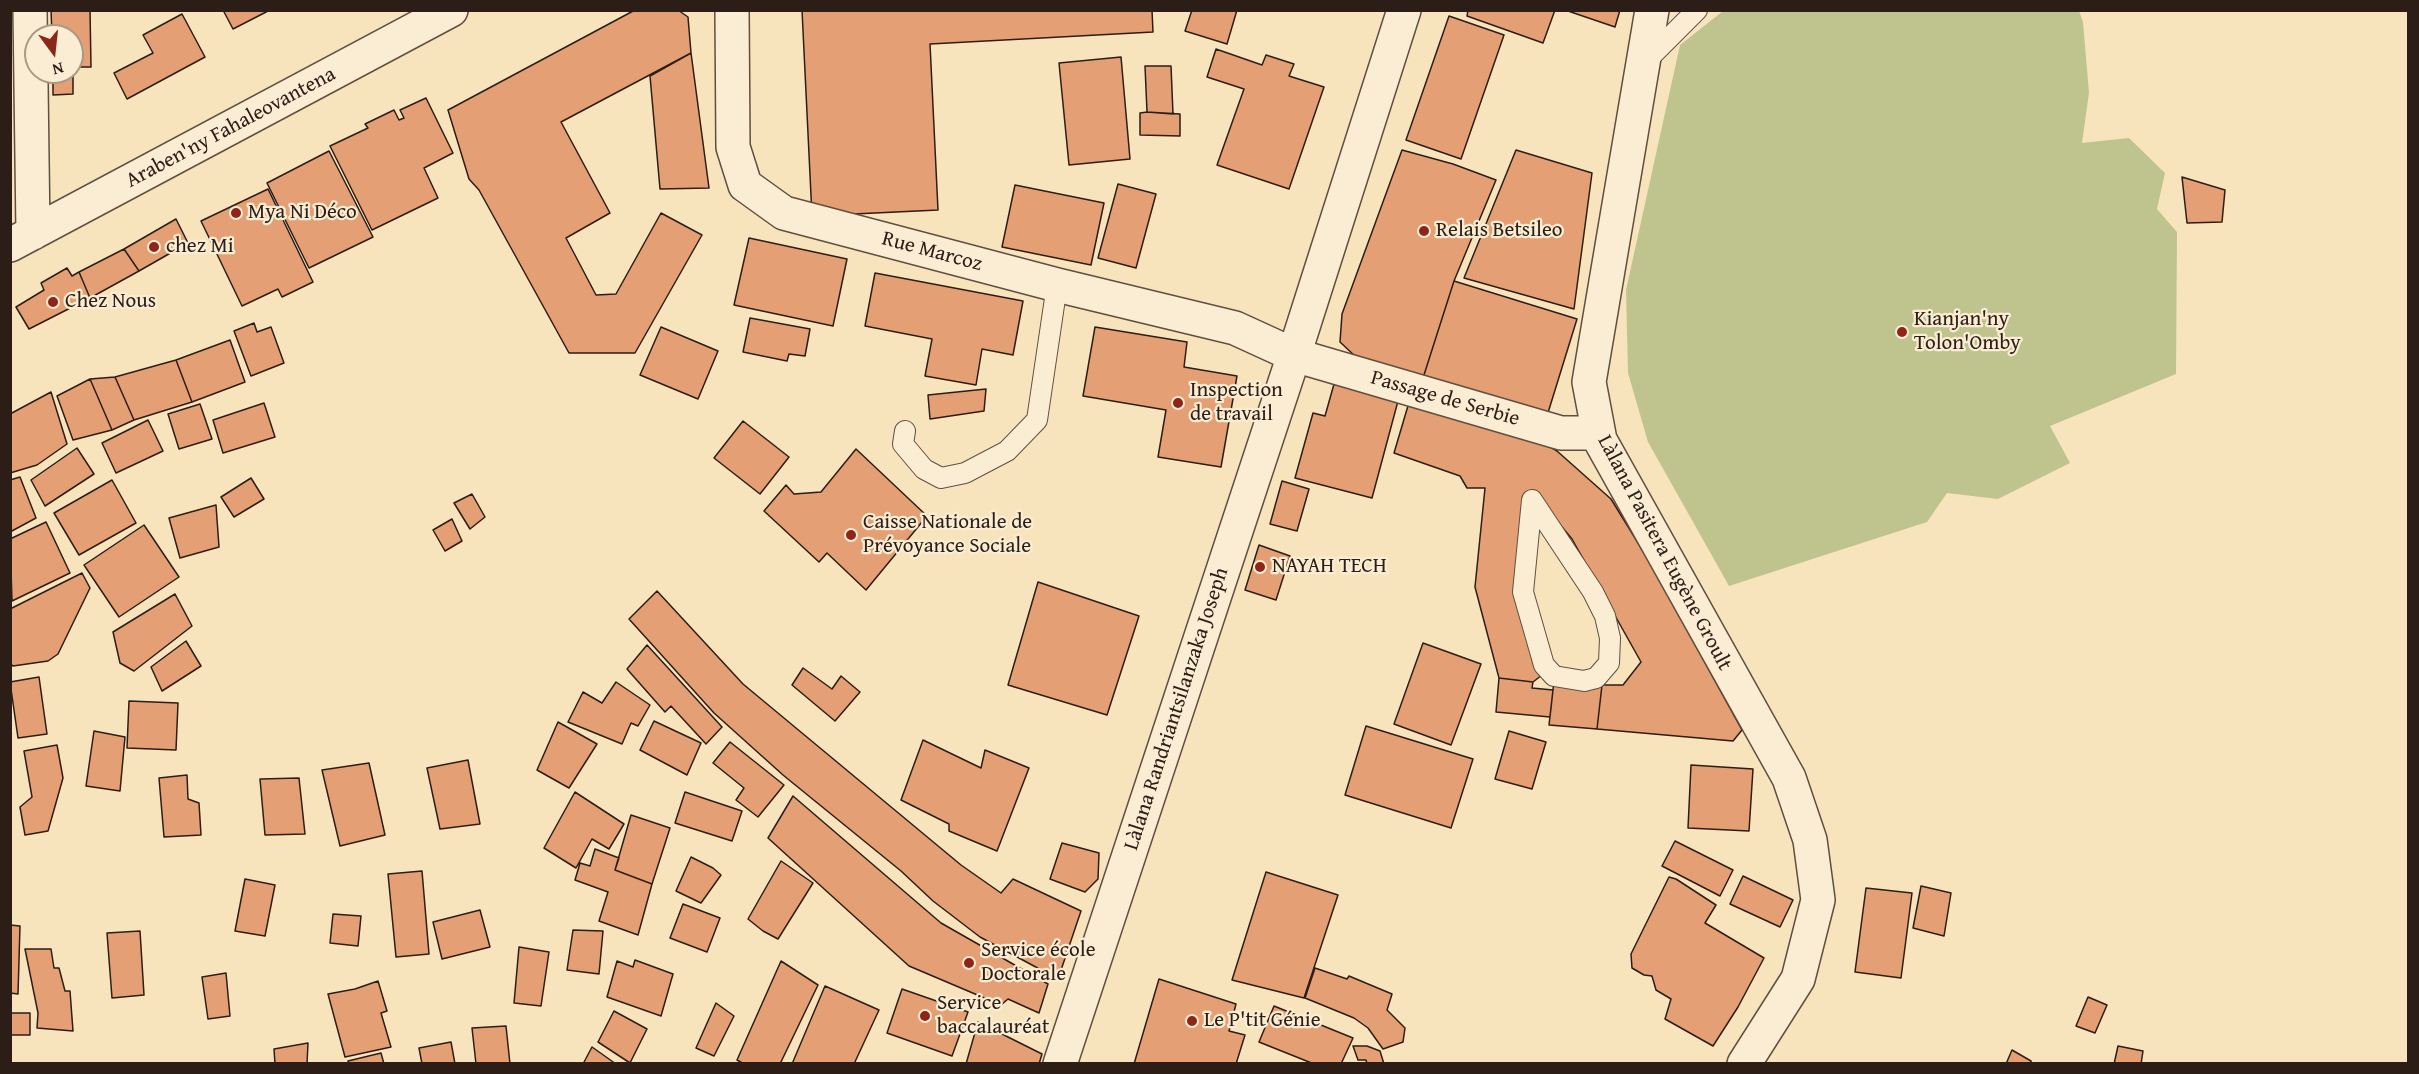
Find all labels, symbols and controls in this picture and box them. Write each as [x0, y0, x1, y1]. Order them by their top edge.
north arrow [24, 24, 84, 84]
text: N [50, 56, 66, 82]
street label: Araben'ny Fahaleovantena [122, 62, 340, 194]
place label: Mya Ni Déco [248, 200, 357, 226]
marker: Mya Ni Déco [229, 206, 243, 220]
place label: Relais Betsileo [1436, 218, 1562, 244]
marker: Relais Betsileo [1417, 224, 1431, 238]
street label: Rue Marcoz [879, 227, 985, 277]
place label: chez Mi [166, 234, 234, 260]
marker: chez Mi [147, 240, 161, 254]
place label: Chez Nous [65, 289, 156, 315]
marker: Chez Nous [46, 295, 60, 309]
place label: Kianjan'ny Tolon'Omby [1914, 307, 2021, 357]
marker: Kianjan'ny Tolon'Omby [1895, 325, 1909, 339]
street label: Passage de Serbie [1368, 366, 1522, 432]
place label: Inspection de travail [1190, 378, 1283, 428]
marker: Inspection de travail [1171, 396, 1185, 410]
street label: Làlana Pasitera Eugène Groult [1591, 431, 1737, 675]
place label: Caisse Nationale de Prévoyance Sociale [863, 510, 1032, 560]
marker: Caisse Nationale de Prévoyance Sociale [844, 528, 858, 542]
place label: NAYAH TECH [1272, 554, 1387, 580]
marker: NAYAH TECH [1253, 560, 1267, 574]
street label: Làlana Randriantsilanzaka Joseph [1119, 564, 1235, 854]
place label: Service école Doctorale [981, 938, 1096, 988]
marker: Service école Doctorale [962, 956, 976, 970]
place label: Service baccalauréat [937, 991, 1049, 1041]
place label: Le P'tit Génie [1204, 1008, 1321, 1034]
marker: Service baccalauréat [918, 1009, 932, 1023]
marker: Le P'tit Génie [1185, 1014, 1199, 1028]

